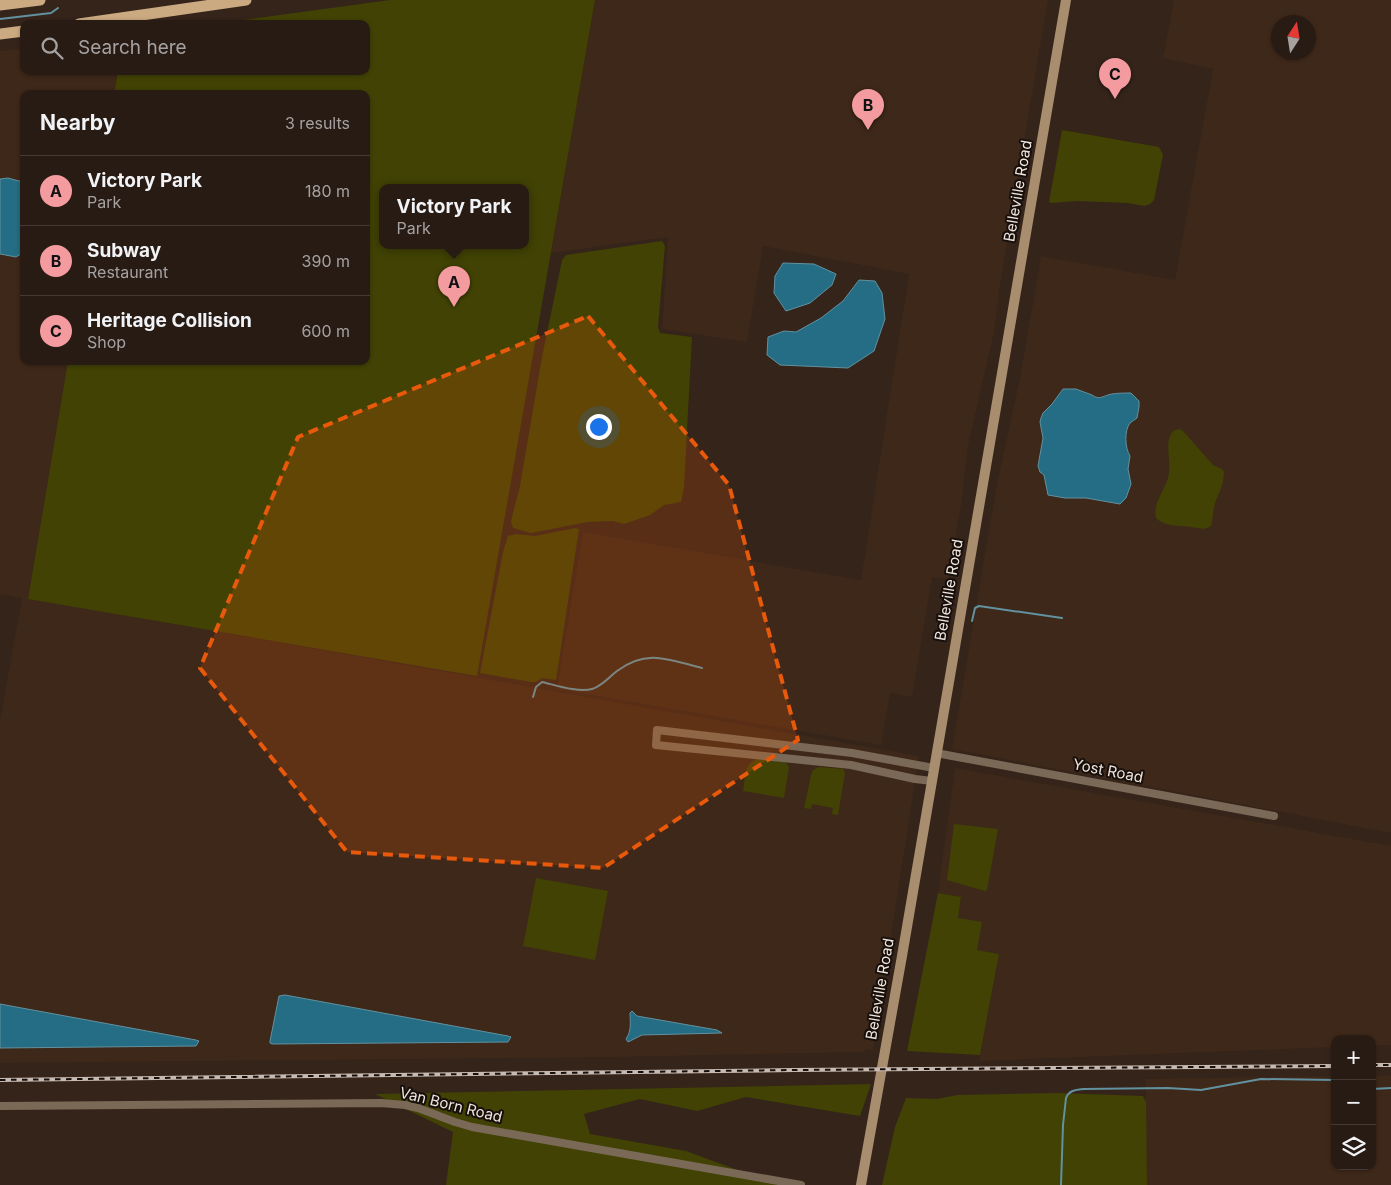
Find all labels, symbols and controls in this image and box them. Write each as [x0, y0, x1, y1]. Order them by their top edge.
north arrow [1271, 15, 1316, 60]
search box [20, 20, 370, 75]
icon: search [38, 34, 66, 62]
text: Search here [78, 36, 187, 59]
pin: C [1099, 58, 1131, 99]
pin: B [852, 89, 884, 130]
text: Nearby [40, 110, 115, 135]
text: 3 results [285, 113, 350, 133]
street label: Belleville Road [999, 139, 1036, 243]
text: Victory Park [87, 169, 202, 192]
text: A [50, 181, 62, 201]
text: 180 m [305, 181, 350, 201]
popup [379, 184, 529, 249]
text: Park [87, 192, 121, 212]
text: Victory Park [396, 195, 512, 218]
text: Park [396, 218, 431, 238]
text: Subway [87, 239, 161, 262]
text: B [51, 251, 61, 271]
text: 390 m [302, 251, 350, 271]
text: Restaurant [87, 262, 168, 282]
pin: A [438, 266, 470, 307]
text: Heritage Collision [87, 309, 252, 332]
text: C [50, 321, 62, 341]
text: 600 m [301, 321, 350, 341]
text: Shop [87, 332, 126, 352]
your location [586, 414, 612, 440]
street label: Belleville Road [930, 538, 967, 642]
street label: Yost Road [1071, 754, 1145, 787]
street label: Belleville Road [861, 937, 898, 1041]
map controls [1331, 1035, 1376, 1170]
button: + [1331, 1035, 1376, 1080]
button: − [1331, 1080, 1376, 1125]
street label: Van Born Road [398, 1083, 504, 1126]
button: layers [1331, 1125, 1376, 1170]

